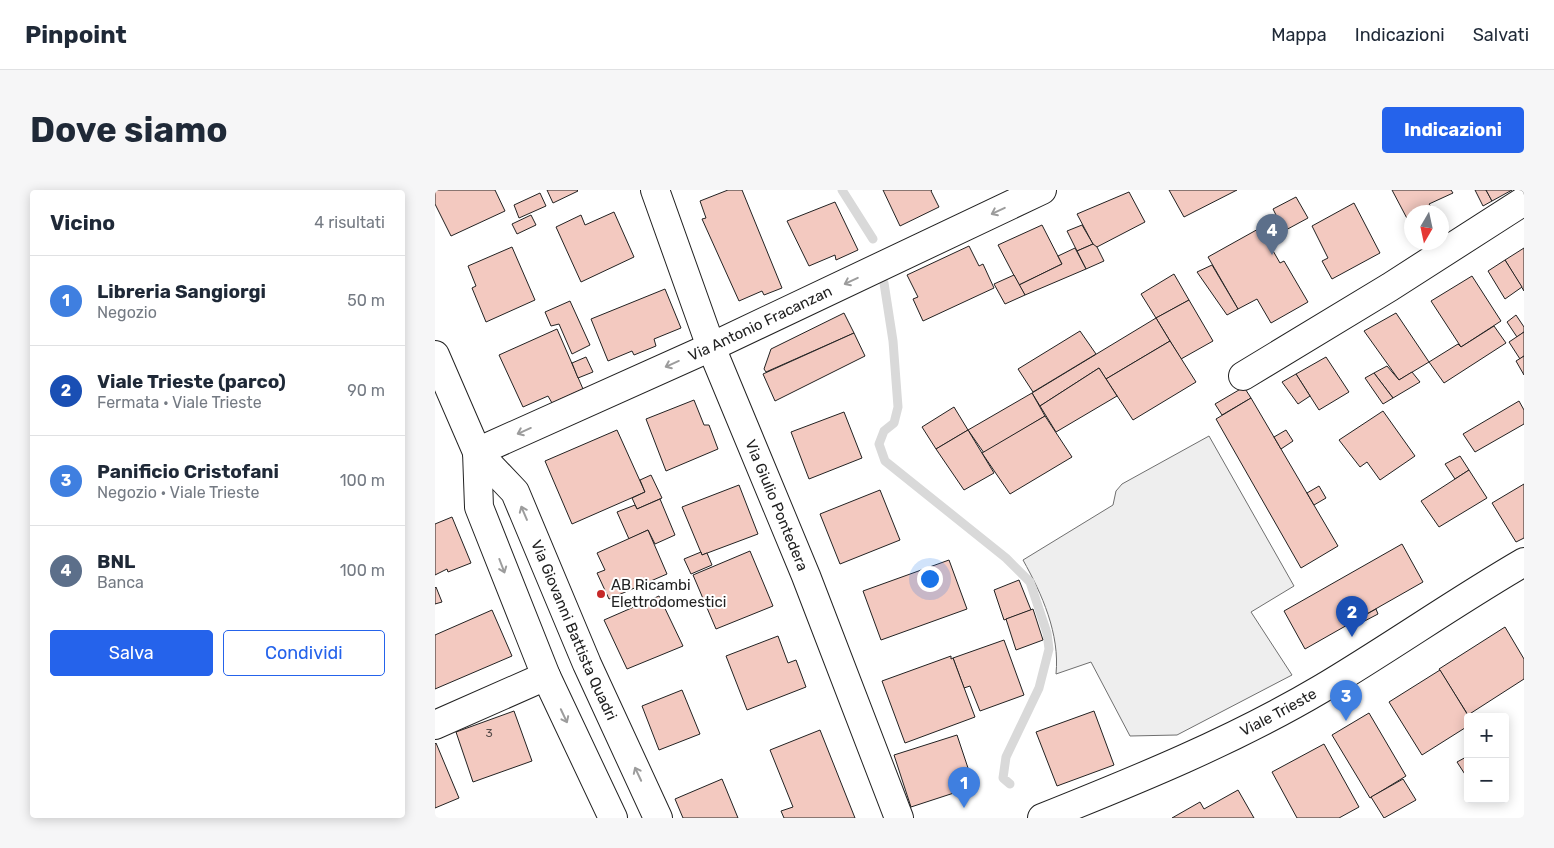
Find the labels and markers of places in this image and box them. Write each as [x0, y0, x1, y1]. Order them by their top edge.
pin: 4 [1256, 214, 1288, 255]
place label: AB Ricambi Elettrodomestici [611, 576, 726, 611]
marker: AB Ricambi Elettrodomestici [595, 588, 607, 600]
pin: 2 [1336, 596, 1368, 637]
pin: 3 [1330, 680, 1362, 721]
pin: 1 [948, 767, 980, 808]

